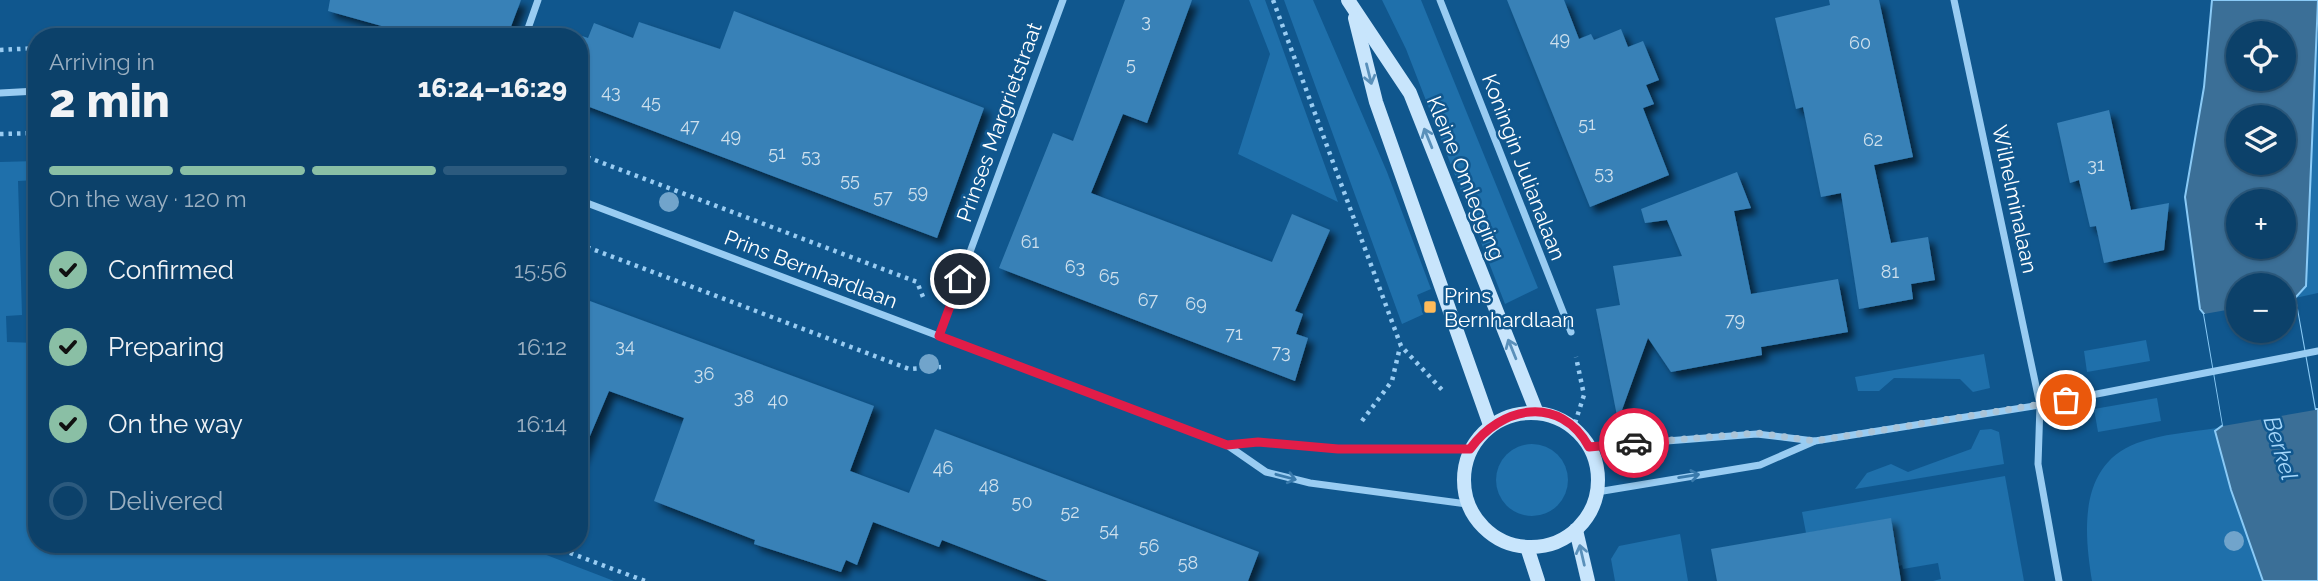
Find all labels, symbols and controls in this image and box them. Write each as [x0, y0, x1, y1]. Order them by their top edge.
house number: 3 [1141, 10, 1151, 31]
street label: Prinses Margrietstraat [951, 19, 1047, 225]
map controls [2226, 21, 2296, 343]
button: locate [2226, 21, 2296, 91]
house number: 49 [1550, 28, 1570, 49]
house number: 60 [1849, 32, 1871, 53]
text: Arriving in [49, 48, 155, 75]
house number: 5 [1126, 53, 1136, 74]
one-way arrow [1363, 62, 1376, 85]
street label: Koningin Julianalaan [1477, 70, 1571, 264]
text: 16:24–16:29 [418, 73, 567, 103]
text: 2 min [49, 74, 170, 128]
house number: 43 [601, 81, 621, 102]
house number: 45 [641, 91, 661, 112]
street label: Kleine Omlegging [1422, 92, 1510, 264]
button: layers [2226, 105, 2296, 175]
house number: 51 [1578, 113, 1596, 134]
house number: 47 [680, 115, 700, 136]
street label: Wilhelminalaan [1987, 123, 2043, 275]
house number: 49 [721, 125, 741, 146]
one-way arrow [1420, 127, 1433, 149]
house number: 62 [1863, 129, 1883, 150]
house number: 51 [768, 142, 786, 163]
house number: 53 [801, 145, 821, 166]
house number: 31 [2087, 154, 2105, 175]
house number: 53 [1594, 162, 1614, 183]
house number: 55 [840, 169, 860, 190]
house number: 59 [908, 181, 928, 202]
text: On the way · 120 m [49, 185, 247, 212]
house number: 57 [873, 186, 893, 207]
button: + [2226, 189, 2296, 259]
street label: Prins Bernhardlaan [721, 224, 901, 314]
house number: 61 [1021, 231, 1040, 252]
pin [930, 249, 990, 309]
icon: check [49, 251, 87, 289]
text: Confirmed [108, 255, 234, 285]
text: 15:56 [514, 256, 567, 283]
house number: 63 [1065, 256, 1085, 277]
icon: home [941, 260, 979, 298]
house number: 81 [1881, 261, 1899, 282]
house number: 65 [1099, 265, 1120, 286]
button: − [2226, 273, 2296, 343]
place label: Prins Bernhardlaan [1444, 283, 1575, 332]
house number: 67 [1138, 289, 1159, 310]
house number: 69 [1185, 293, 1207, 314]
marker: Prins Bernhardlaan [1422, 299, 1438, 315]
house number: 79 [1725, 309, 1745, 330]
house number: 71 [1225, 323, 1243, 344]
icon: check [49, 328, 87, 366]
text: Preparing [108, 332, 224, 362]
text: 16:12 [517, 333, 567, 360]
house number: 34 [615, 335, 635, 356]
one-way arrow [1505, 339, 1518, 360]
house number: 73 [1271, 341, 1291, 362]
house number: 36 [694, 363, 714, 384]
pin [2036, 370, 2096, 430]
icon: bag [2047, 381, 2085, 419]
house number: 38 [734, 386, 754, 407]
house number: 40 [768, 389, 788, 410]
icon: check [49, 405, 87, 443]
courier [1599, 408, 1669, 478]
text: On the way [108, 409, 243, 439]
text: 16:14 [517, 410, 567, 437]
water label: Berkel [2259, 413, 2303, 483]
icon: car [1615, 424, 1653, 462]
house number: 46 [933, 457, 953, 478]
one-way arrow [1677, 469, 1700, 482]
one-way arrow [1274, 471, 1297, 484]
house number: 48 [979, 475, 999, 496]
text: Delivered [108, 486, 223, 516]
house number: 50 [1012, 491, 1032, 512]
house number: 52 [1060, 501, 1080, 522]
house number: 54 [1099, 519, 1119, 540]
house number: 56 [1139, 535, 1159, 556]
one-way arrow [1575, 544, 1588, 567]
house number: 58 [1178, 552, 1198, 573]

